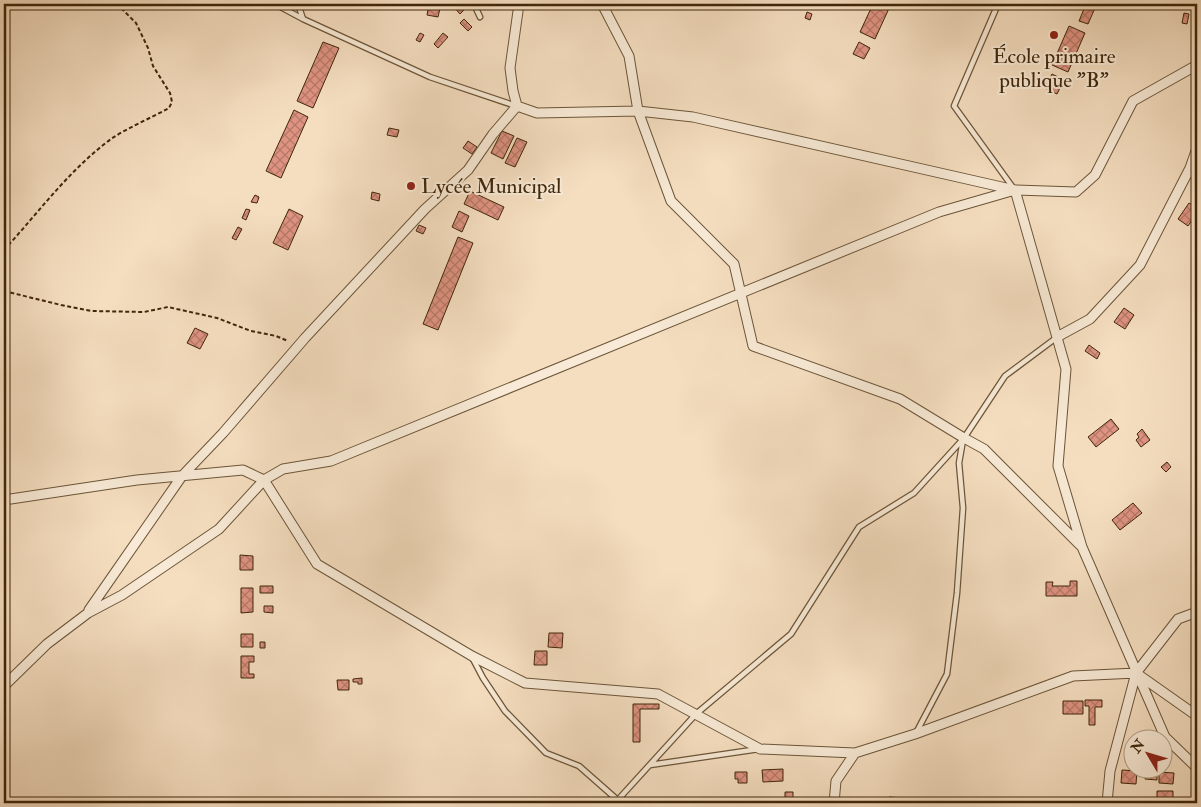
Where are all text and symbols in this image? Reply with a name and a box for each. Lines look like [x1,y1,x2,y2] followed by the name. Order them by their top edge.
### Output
[1048,29,1060,41] marker: École primaire publique "B"
[992,43,1116,94] place label: École primaire publique "B"
[421,173,562,200] place label: Lycée Municipal
[405,180,417,192] marker: Lycée Municipal
[1124,730,1174,780] north arrow
[1127,736,1149,757] text: N

